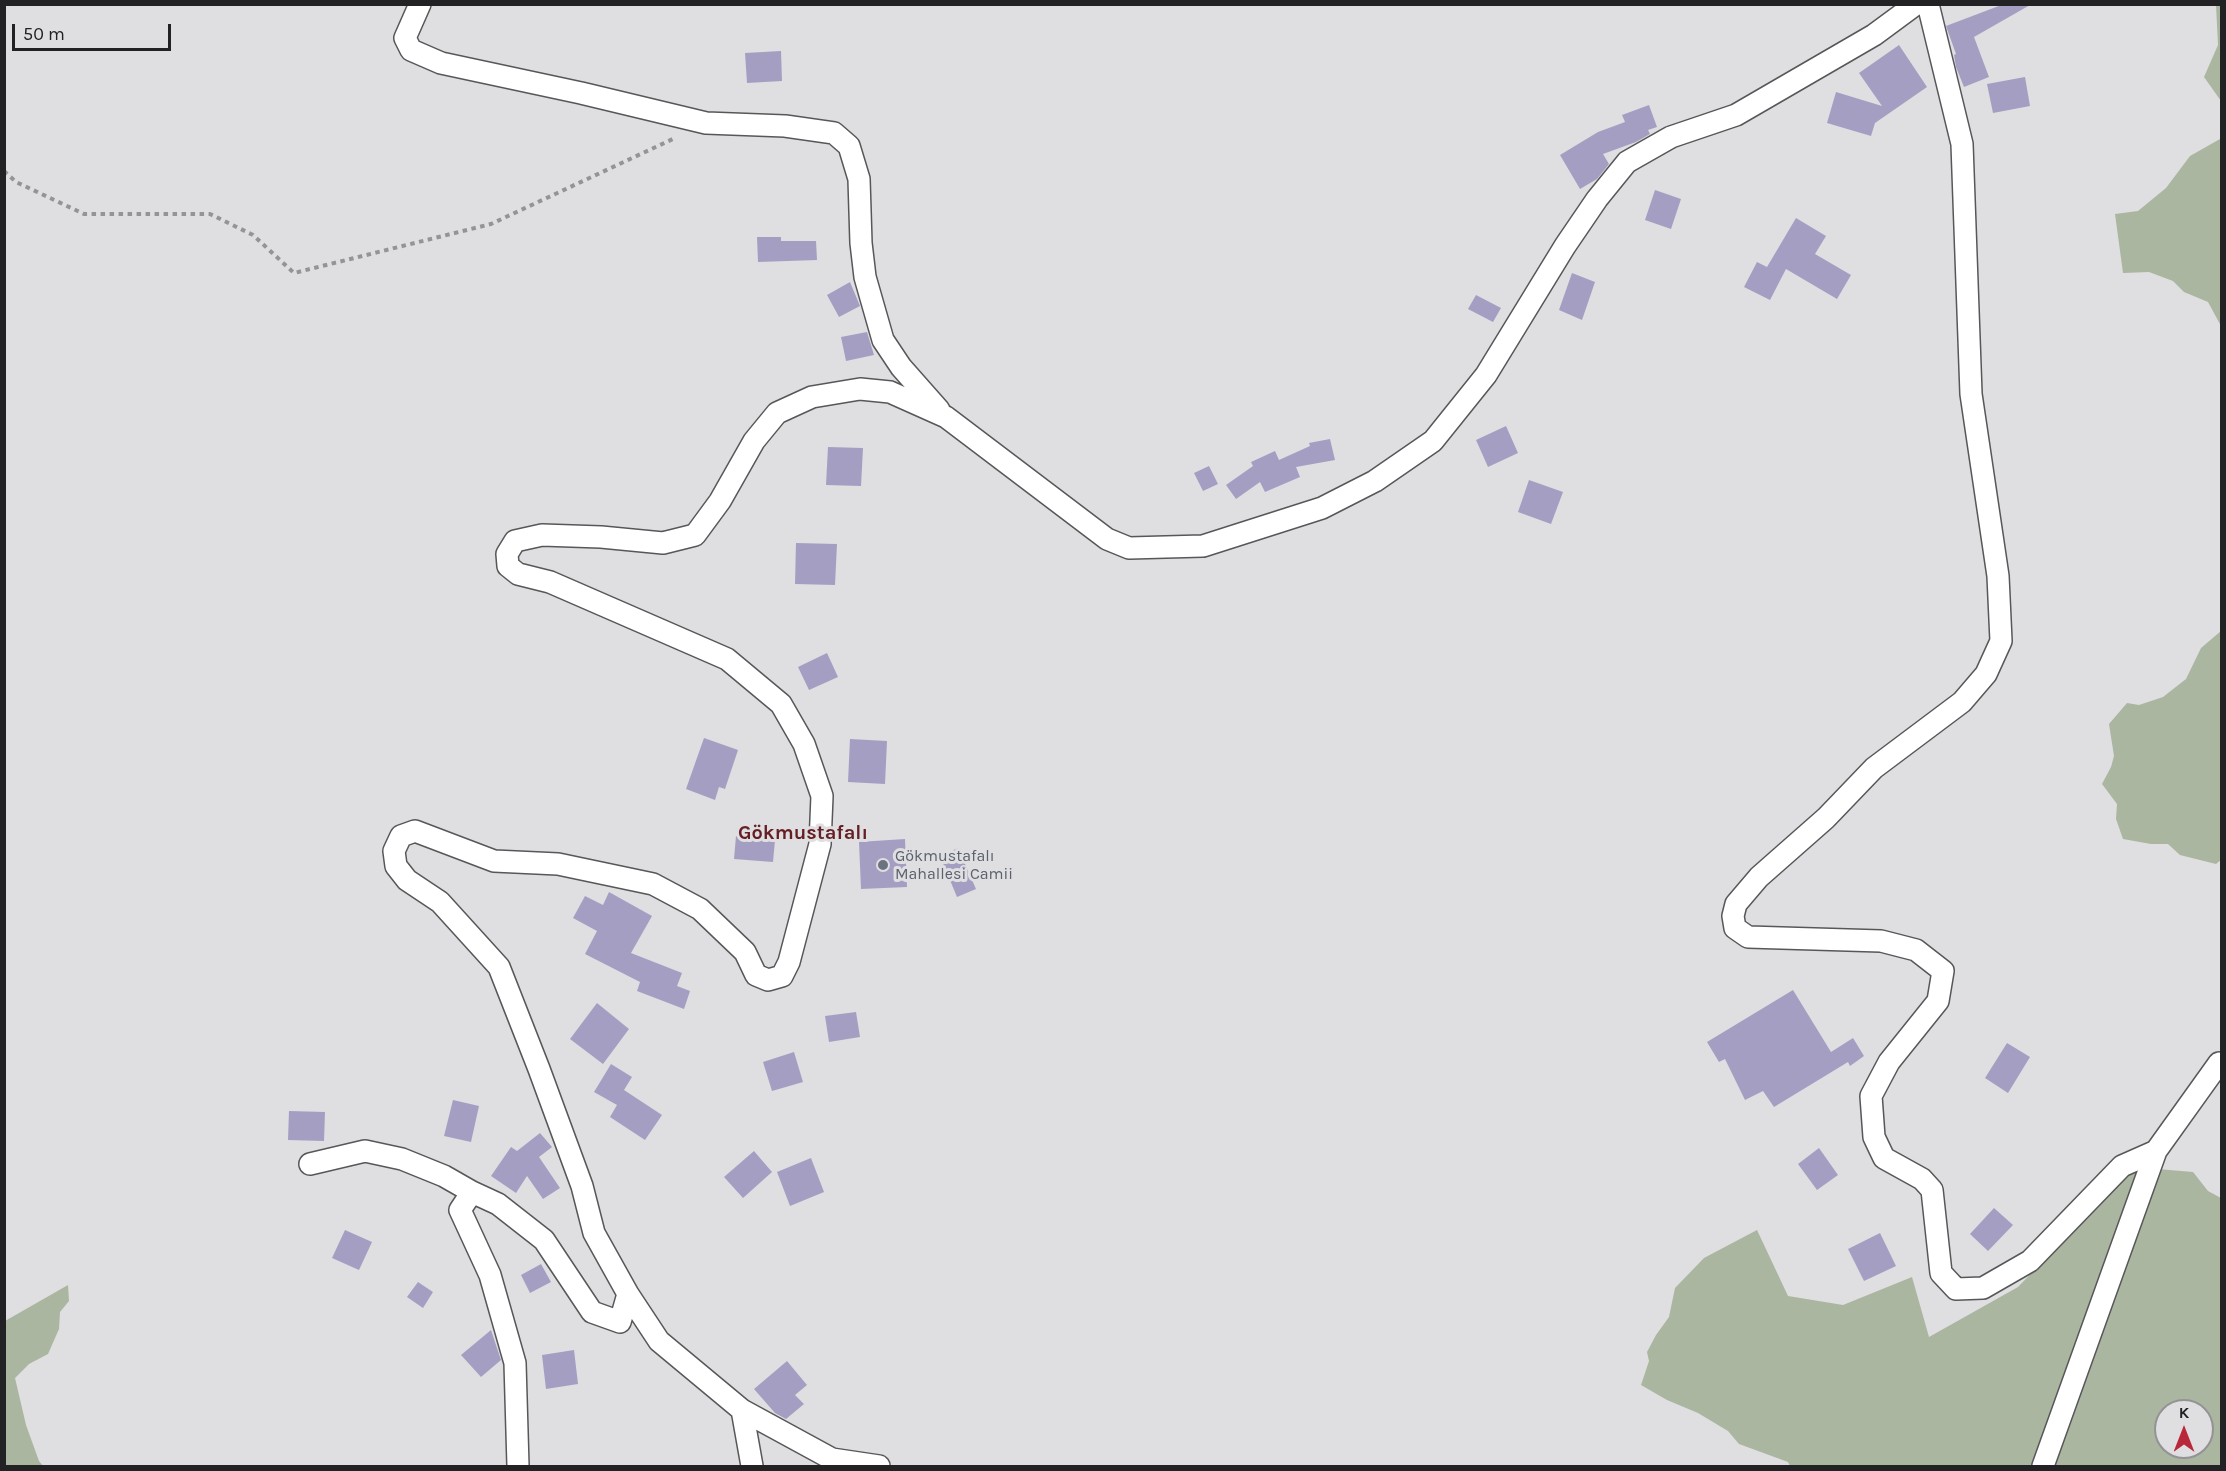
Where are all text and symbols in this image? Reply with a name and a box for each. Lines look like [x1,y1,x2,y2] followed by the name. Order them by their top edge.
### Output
[15,12,174,50] scale bar
[23,23,65,45] text: 50 m
[738,821,868,845] district label: Gökmustafalı
[895,846,1013,884] place label: Gökmustafalı Mahallesi Camii
[876,858,890,872] marker: Gökmustafalı Mahallesi Camii
[2154,1399,2214,1459] north arrow
[2179,1403,2189,1422] text: K

